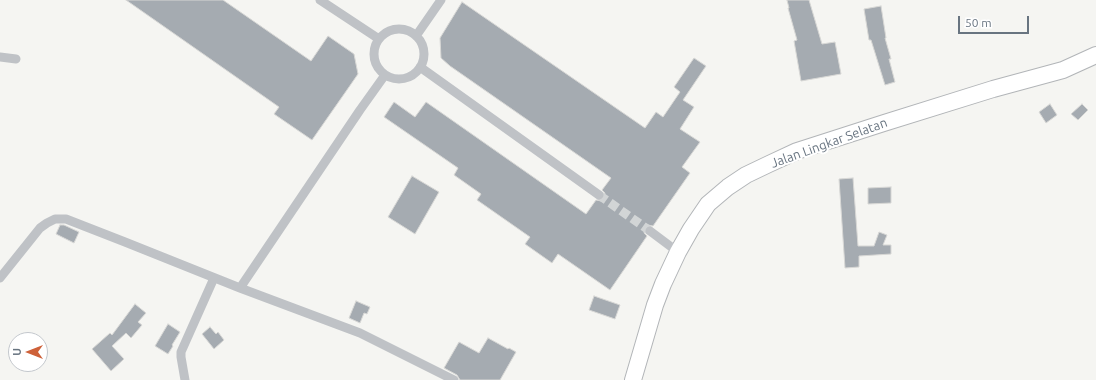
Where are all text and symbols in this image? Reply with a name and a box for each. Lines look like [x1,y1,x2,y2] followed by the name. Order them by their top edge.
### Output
[960,8,1031,34] scale bar
[965,16,992,29] text: 50 m
[769,115,889,171] street label: Jalan Lingkar Selatan
[8,332,48,372] north arrow
[11,348,23,356] text: U

